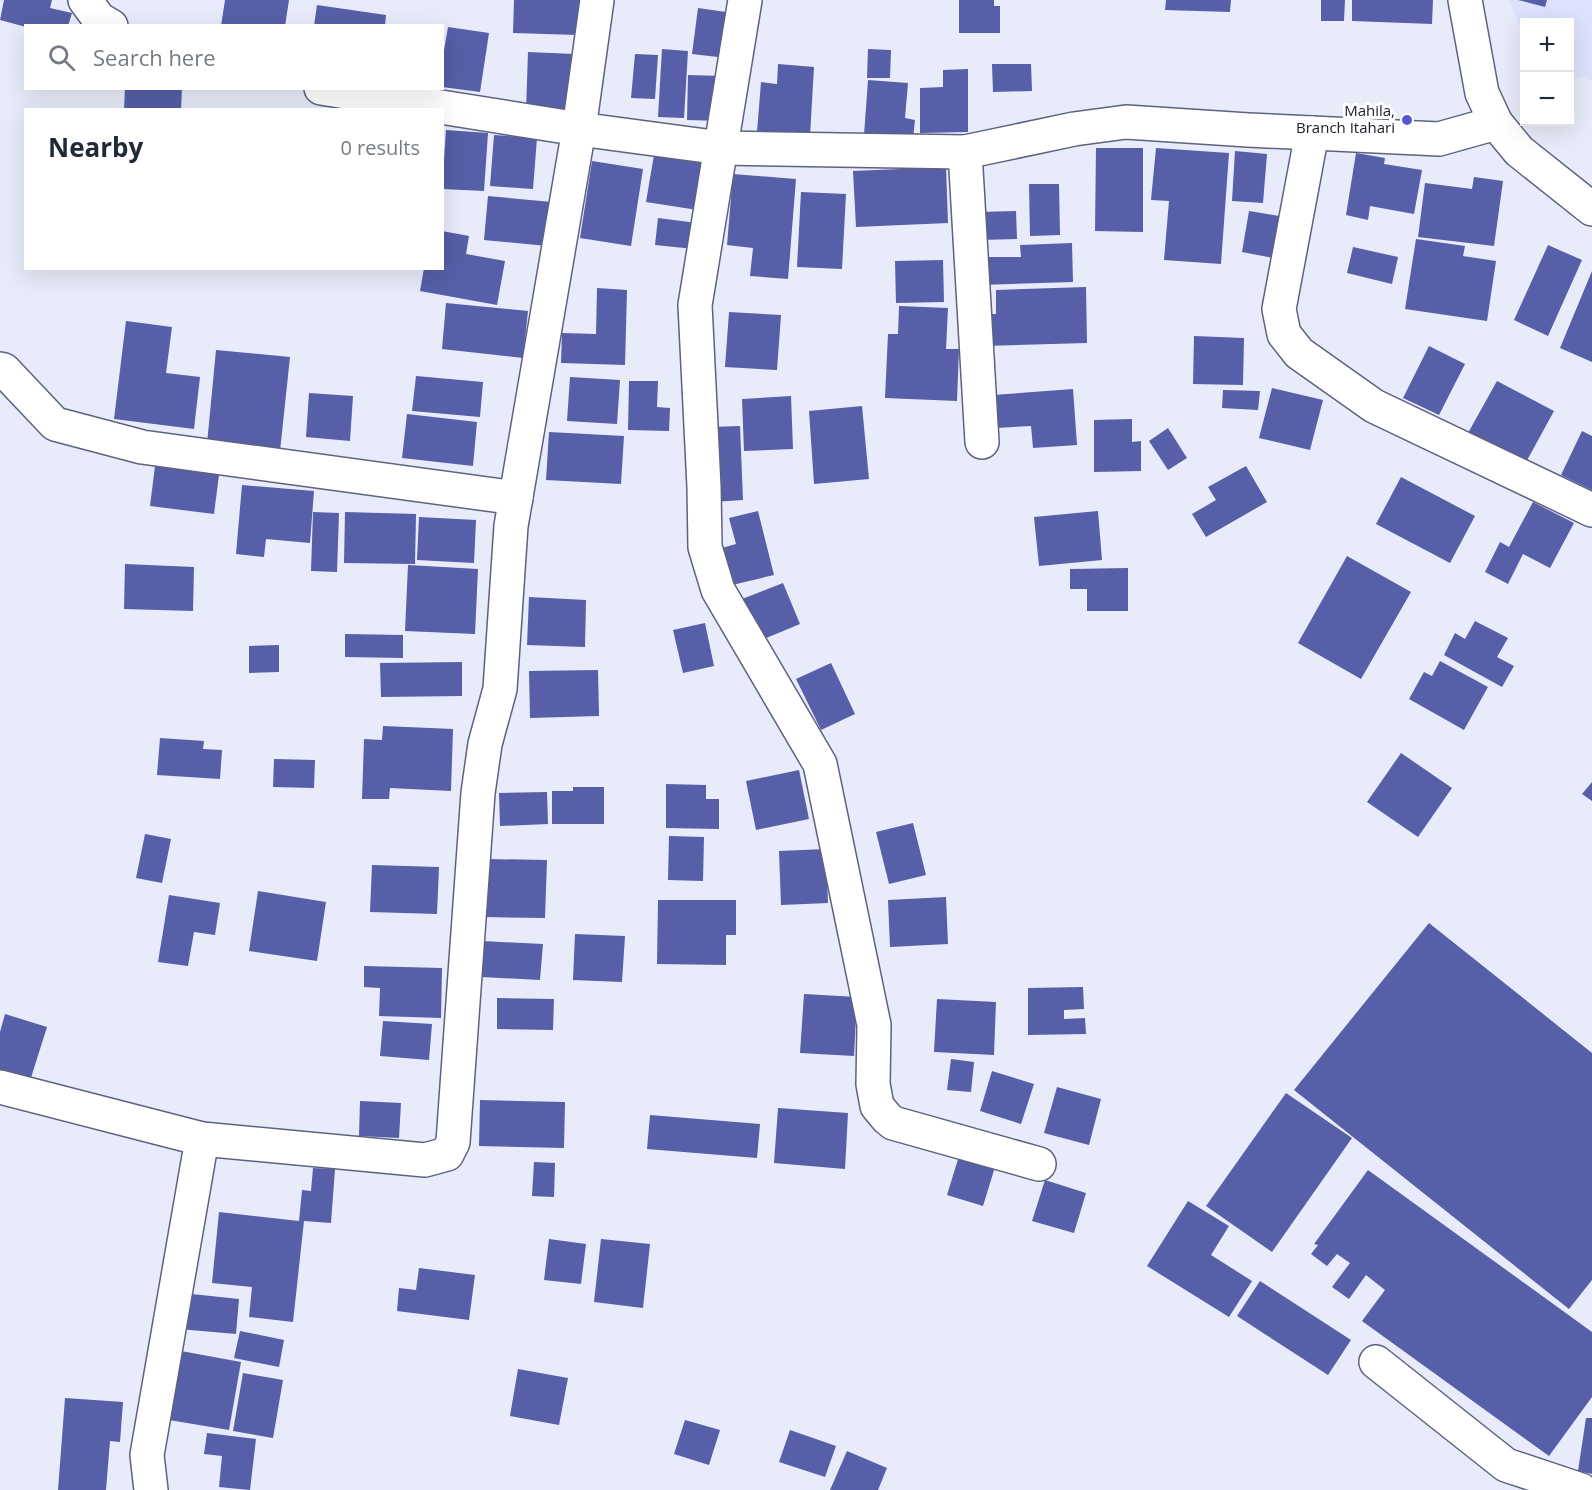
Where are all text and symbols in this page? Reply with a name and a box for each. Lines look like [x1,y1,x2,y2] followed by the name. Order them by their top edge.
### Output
[1520,18,1574,126] map controls
[1520,18,1574,72] button: +
[24,24,444,90] search box
[45,41,78,74] icon: search
[93,42,216,72] text: Search here
[1520,72,1574,126] button: −
[1296,100,1395,137] place label: Mahila, Branch Itahari
[1400,113,1414,127] marker: Mahila, Branch Itahari
[48,129,143,165] text: Nearby
[340,134,420,161] text: 0 results

